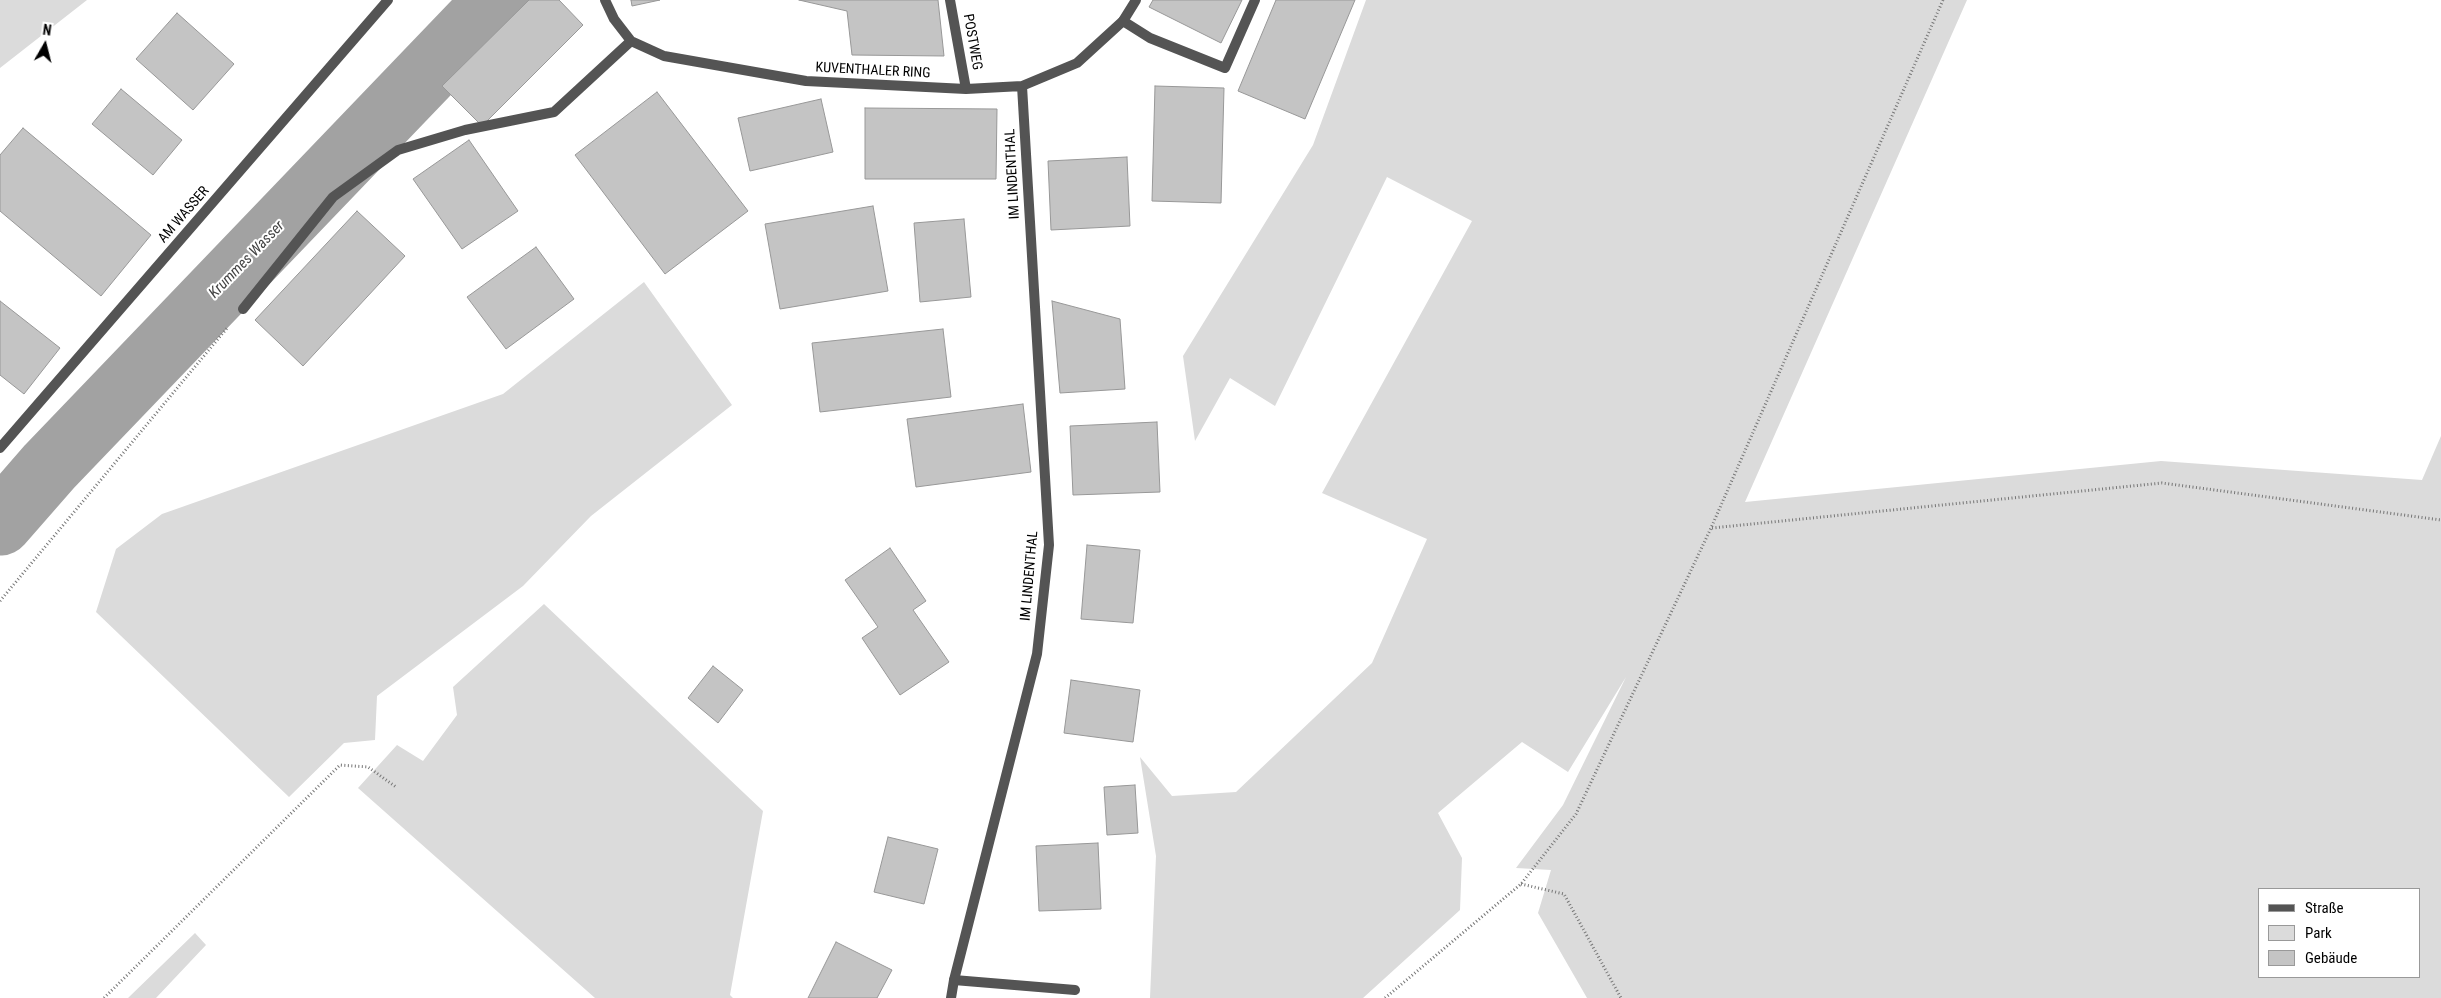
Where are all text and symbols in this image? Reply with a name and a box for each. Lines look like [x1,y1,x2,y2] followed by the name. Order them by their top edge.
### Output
[959,13,985,71] street label: POSTWEG
[20,20,70,70] north arrow
[42,22,52,39] text: N
[815,60,931,82] street label: KUVENTHALER RING
[1002,128,1024,220] street label: IM LINDENTHAL
[155,183,213,247] street label: AM WASSER
[206,218,288,302] water label: Krummes Wasser
[1018,530,1042,622] street label: IM LINDENTHAL
[2258,888,2421,978] legend
[2305,899,2344,917] text: Straße
[2305,924,2332,942] text: Park
[2305,949,2357,967] text: Gebäude

